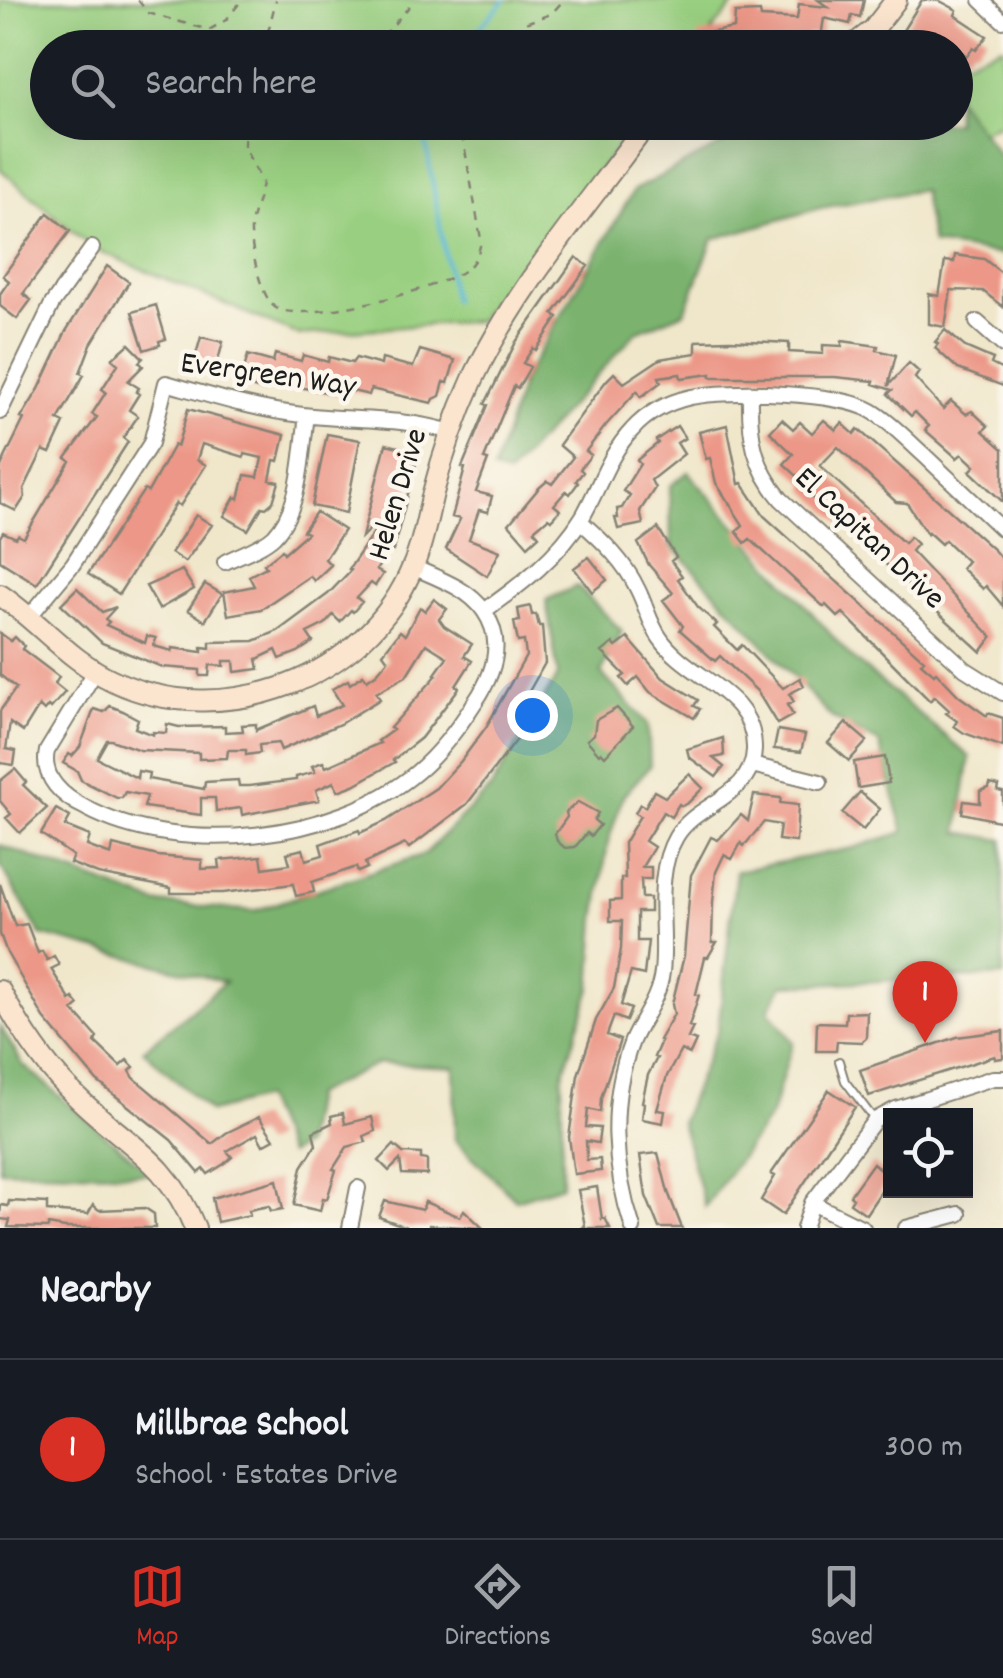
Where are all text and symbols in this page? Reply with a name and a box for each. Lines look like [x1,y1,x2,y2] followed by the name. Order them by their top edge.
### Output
[30,30,973,140] search box
[65,58,120,113] icon: search
[145,58,317,113] text: Search here
[177,342,360,412] street label: Evergreen Way
[358,423,442,567] street label: Helen Drive
[782,458,954,622] street label: El Capitan Drive
[507,690,558,741] your location
[892,960,958,1043] pin: 1
[883,1108,973,1198] map controls
[883,1108,973,1198] button: locate
[40,1263,150,1323] text: Nearby
[135,1399,348,1454] text: Millbrae School
[69,1426,76,1472] text: 1
[885,1426,963,1472] text: 300 m
[135,1454,398,1500] text: School · Estates Drive
[130,1559,185,1659] tab: Map
[445,1559,551,1659] tab: Directions
[811,1559,873,1659] tab: Saved

